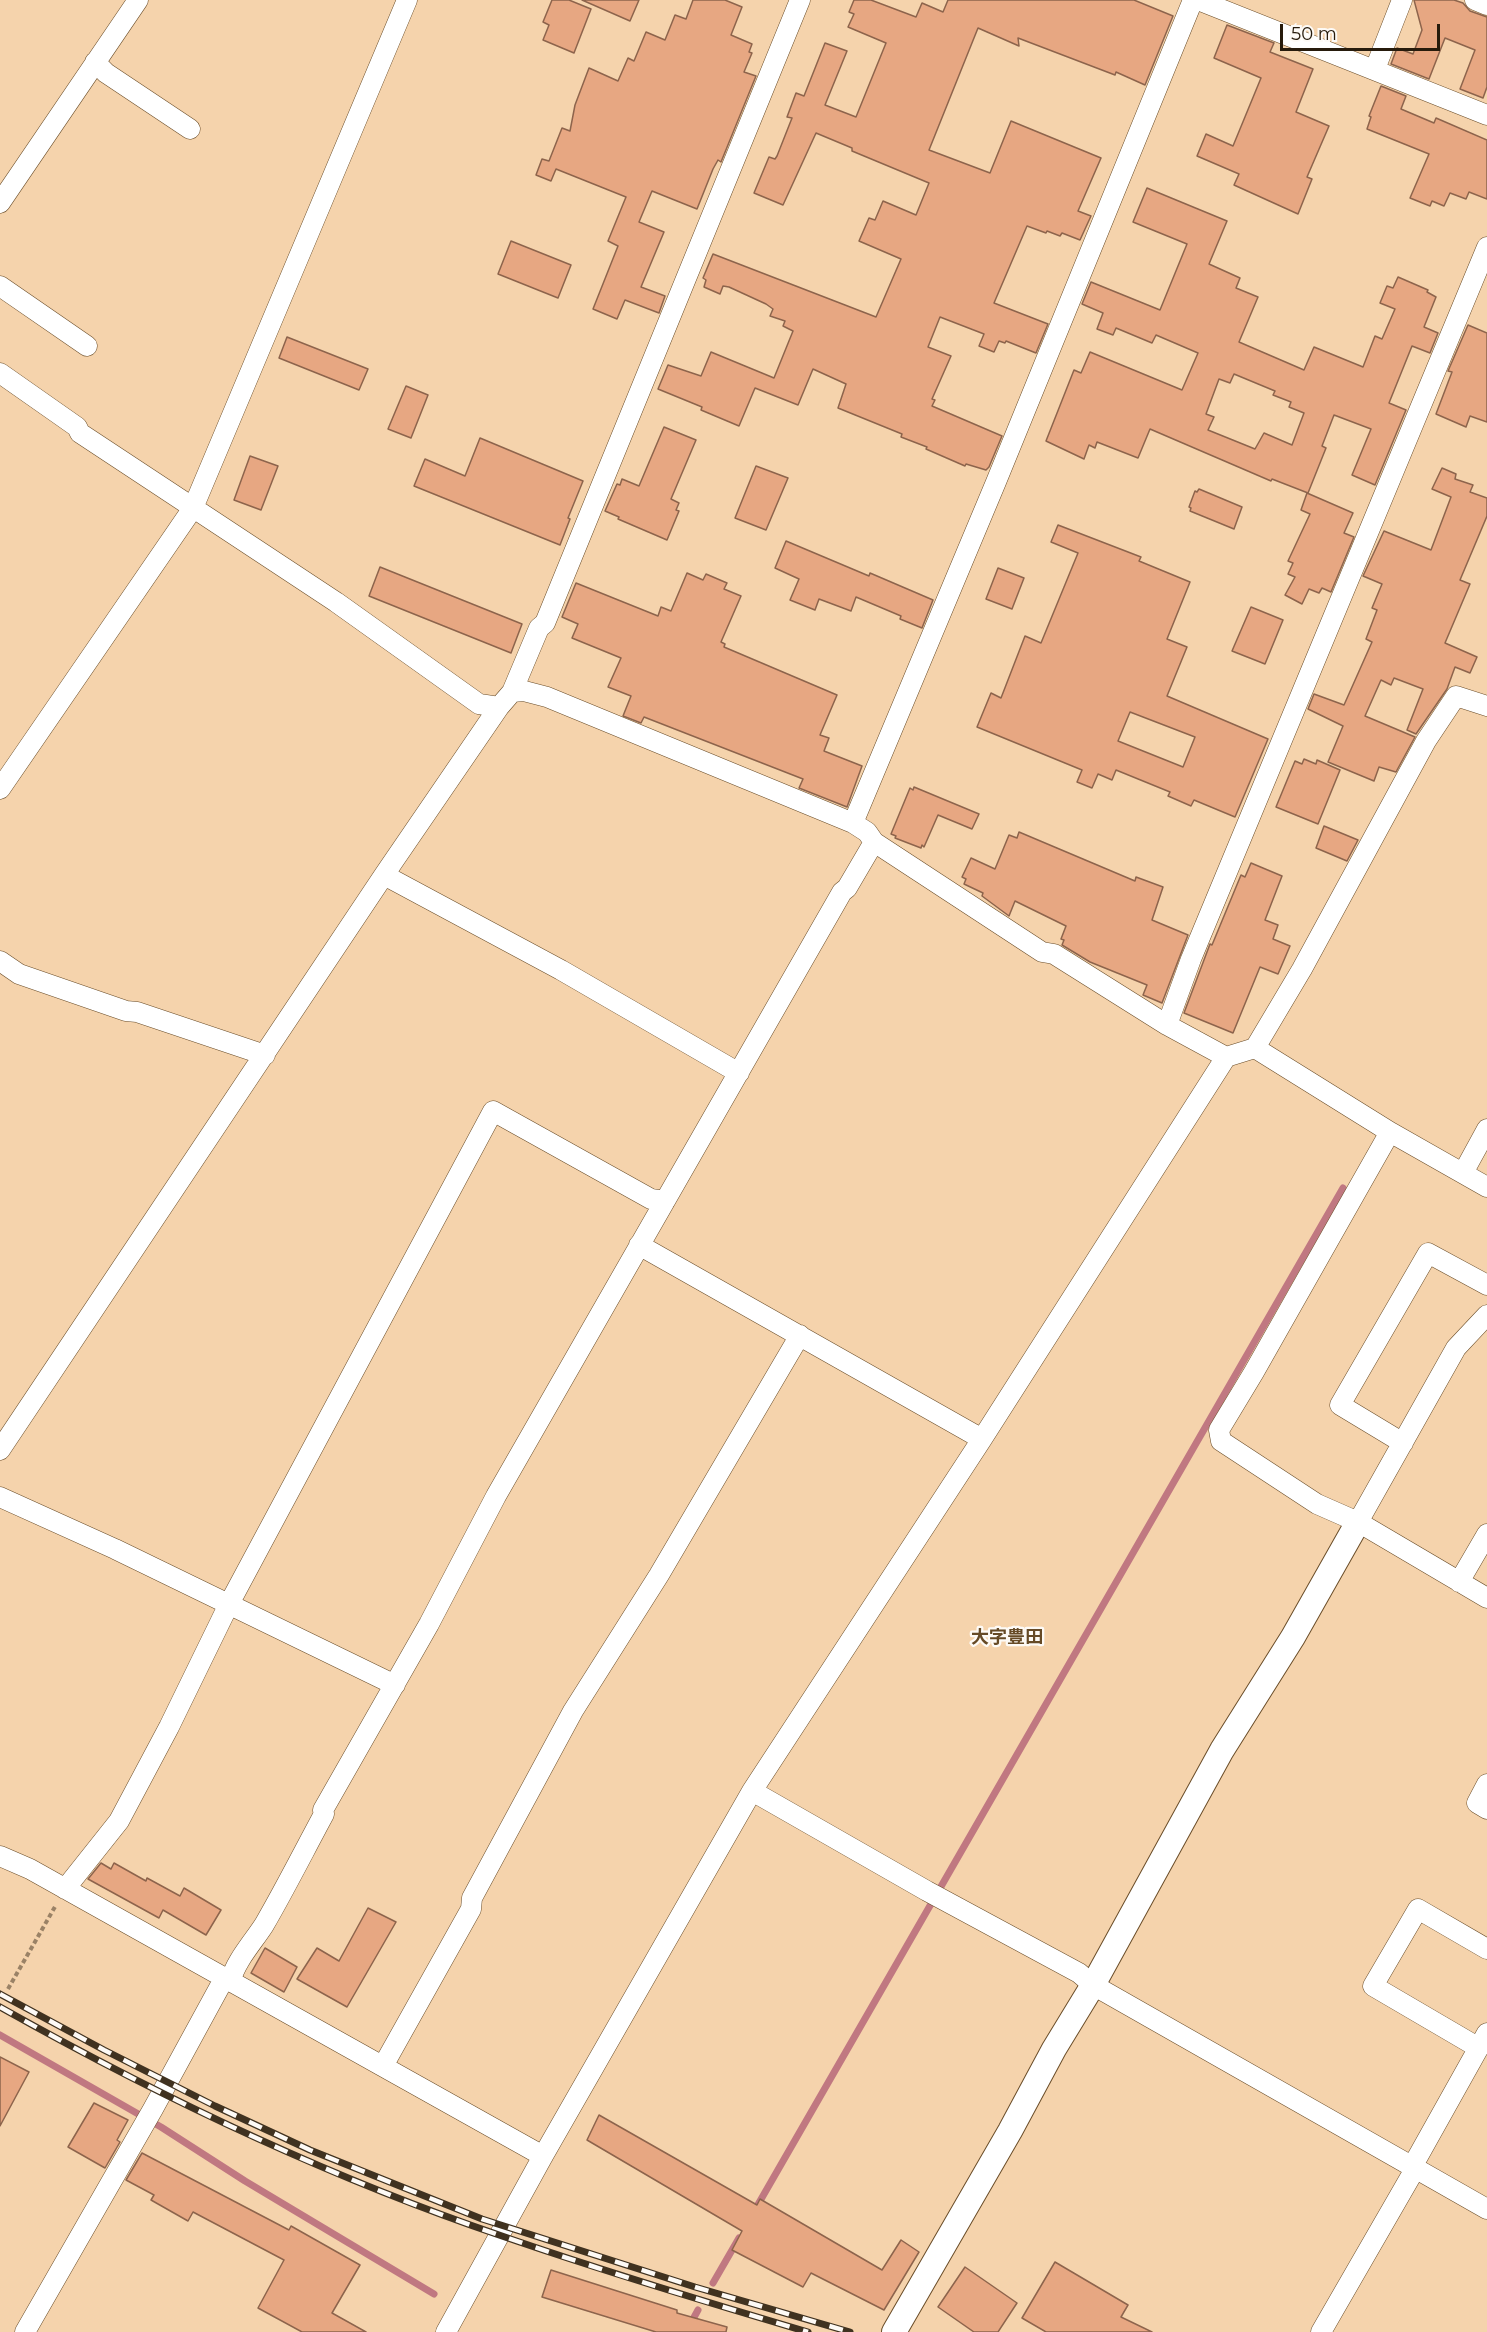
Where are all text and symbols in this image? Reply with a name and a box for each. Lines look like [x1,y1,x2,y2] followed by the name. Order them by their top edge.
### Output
[1283,12,1444,50] scale bar
[1291,23,1337,45] text: 50 m
[971,1627,1043,1649] district label: 大字豊田

